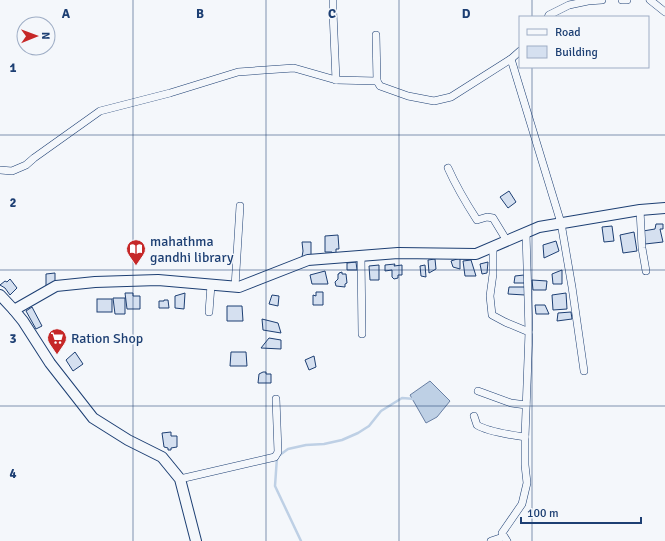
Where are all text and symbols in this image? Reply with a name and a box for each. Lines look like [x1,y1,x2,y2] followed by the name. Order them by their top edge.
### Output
[62,6,71,22] text: A
[196,6,204,22] text: B
[328,6,336,22] text: C
[462,6,471,22] text: D
[16,16,56,56] north arrow
[519,16,649,68] legend
[555,25,581,40] text: Road
[39,32,52,40] text: N
[555,45,598,60] text: Building
[9,60,17,76] text: 1
[9,195,17,211] text: 2
[150,233,234,266] place label: mahathma gandhi library
[125,238,147,266] library icon: mahathma gandhi library
[46,327,68,355] supermarket icon: Ration Shop
[71,330,143,347] place label: Ration Shop
[9,331,17,347] text: 3
[9,466,17,482] text: 4
[521,499,641,525] scale bar
[527,506,559,521] text: 100 m

